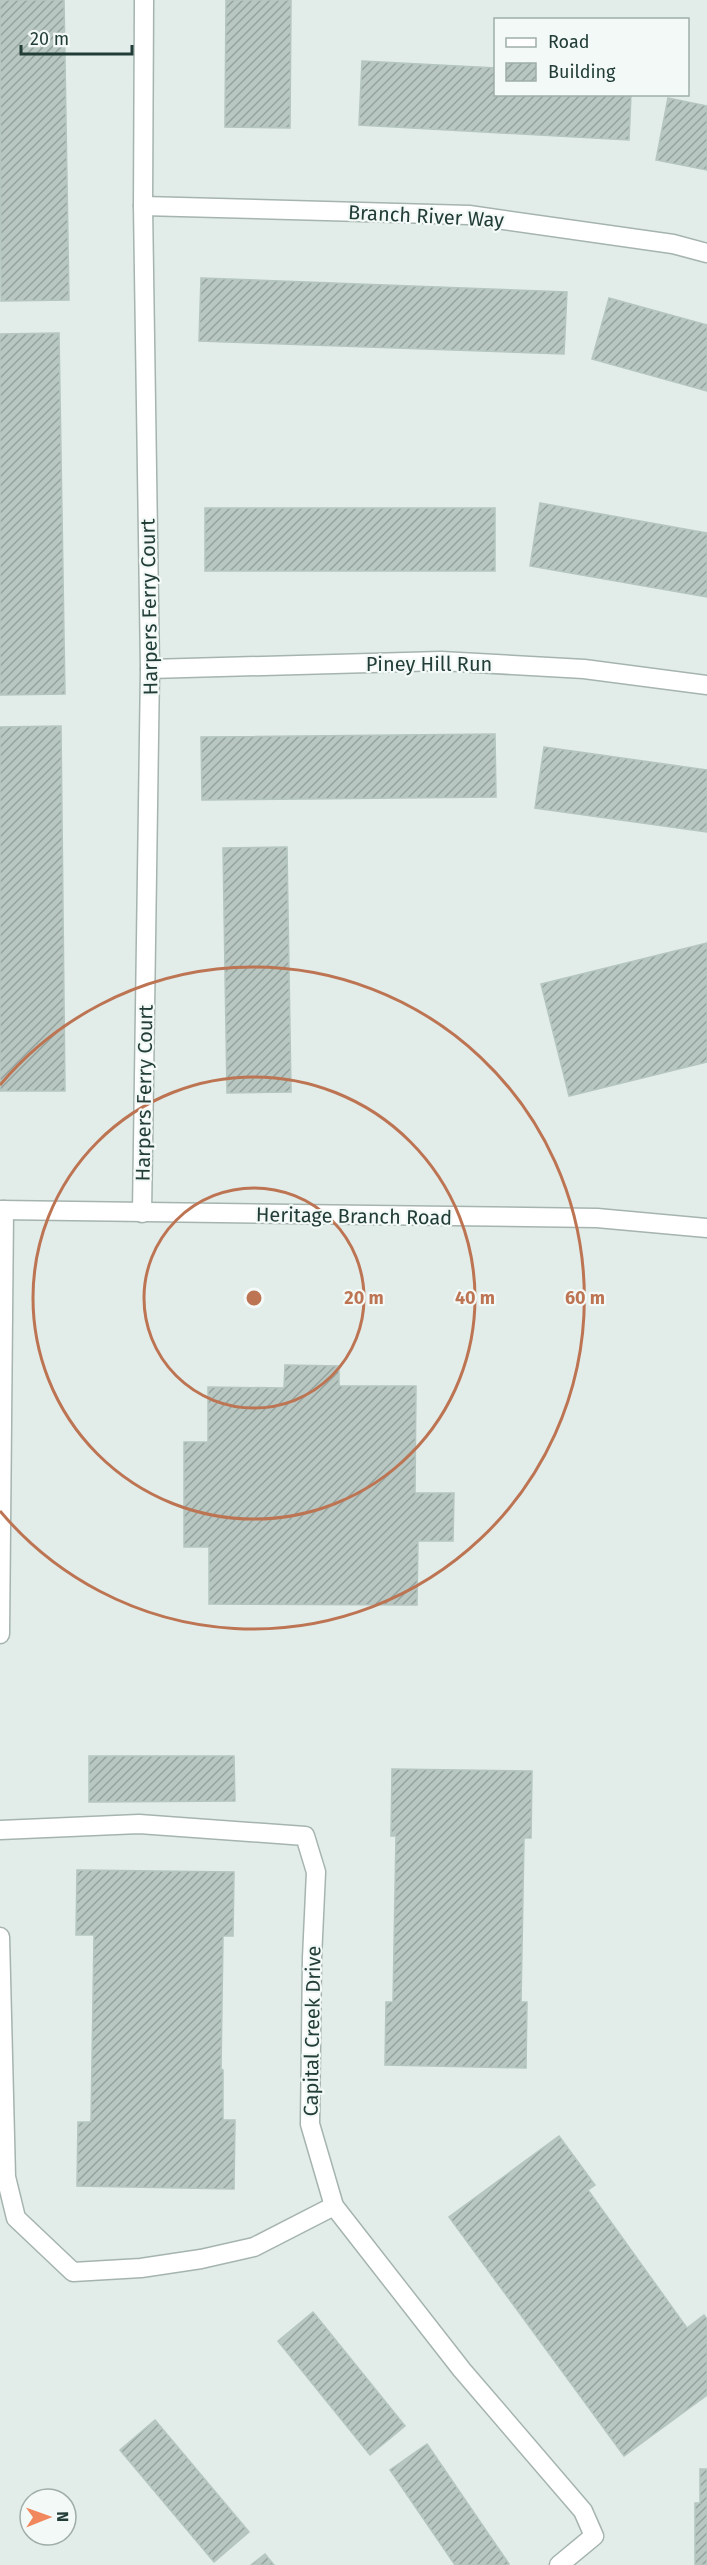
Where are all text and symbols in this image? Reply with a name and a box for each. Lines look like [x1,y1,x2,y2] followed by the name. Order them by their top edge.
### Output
[21,18,132,56] scale bar
[494,18,689,96] legend
[30,28,69,50] text: 20 m
[548,31,590,53] text: Road
[548,61,616,83] text: Building
[347,200,505,232] street label: Branch River Way
[135,518,163,696] street label: Harpers Ferry Court
[366,652,492,676] street label: Piney Hill Run
[130,1004,158,1182] street label: Harpers Ferry Court
[256,1202,452,1230] street label: Heritage Branch Road
[344,1287,384,1309] text: 20 m
[455,1287,495,1309] text: 40 m
[565,1287,605,1309] text: 60 m
[244,1288,264,1308] centre of rings
[299,1946,325,2116] street label: Capital Creek Drive
[18,2487,78,2547] north arrow
[53,2511,72,2522] text: N

